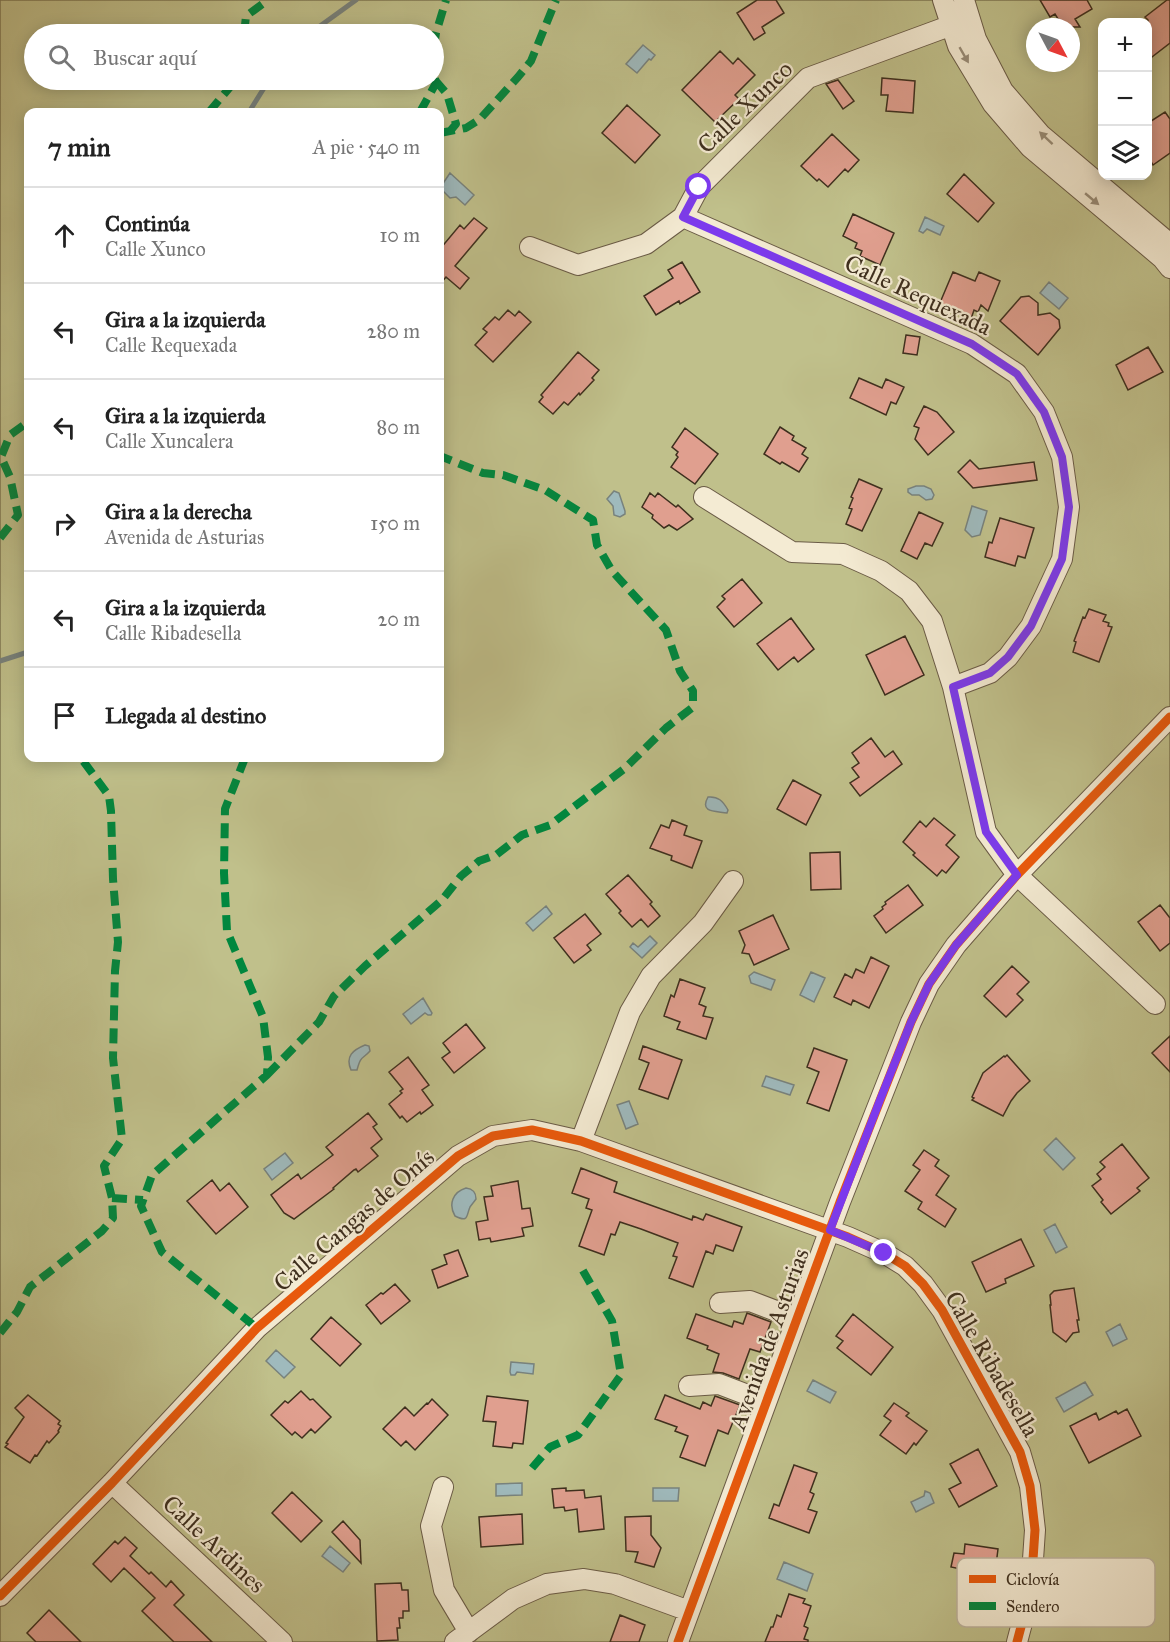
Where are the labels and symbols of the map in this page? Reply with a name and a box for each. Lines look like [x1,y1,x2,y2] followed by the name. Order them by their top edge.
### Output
[1026,18,1080,72] north arrow
[958,47,969,63] one-way arrow
[691,54,799,160] street label: Calle Xunco
[1038,131,1053,145] one-way arrow
[685,173,711,199] route start
[1084,192,1099,205] one-way arrow
[840,248,997,342] street label: Calle Requexada
[268,1142,440,1298] street label: Calle Cangas de Onís
[870,1239,896,1265] route end
[722,1244,816,1435] street label: Avenida de Asturias
[938,1286,1046,1443] street label: Calle Ribadesella
[156,1489,272,1599] street label: Calle Ardines
[957,1558,1155,1627] legend
[1006,1570,1059,1589] text: Ciclovía
[1006,1597,1059,1616] text: Sendero

